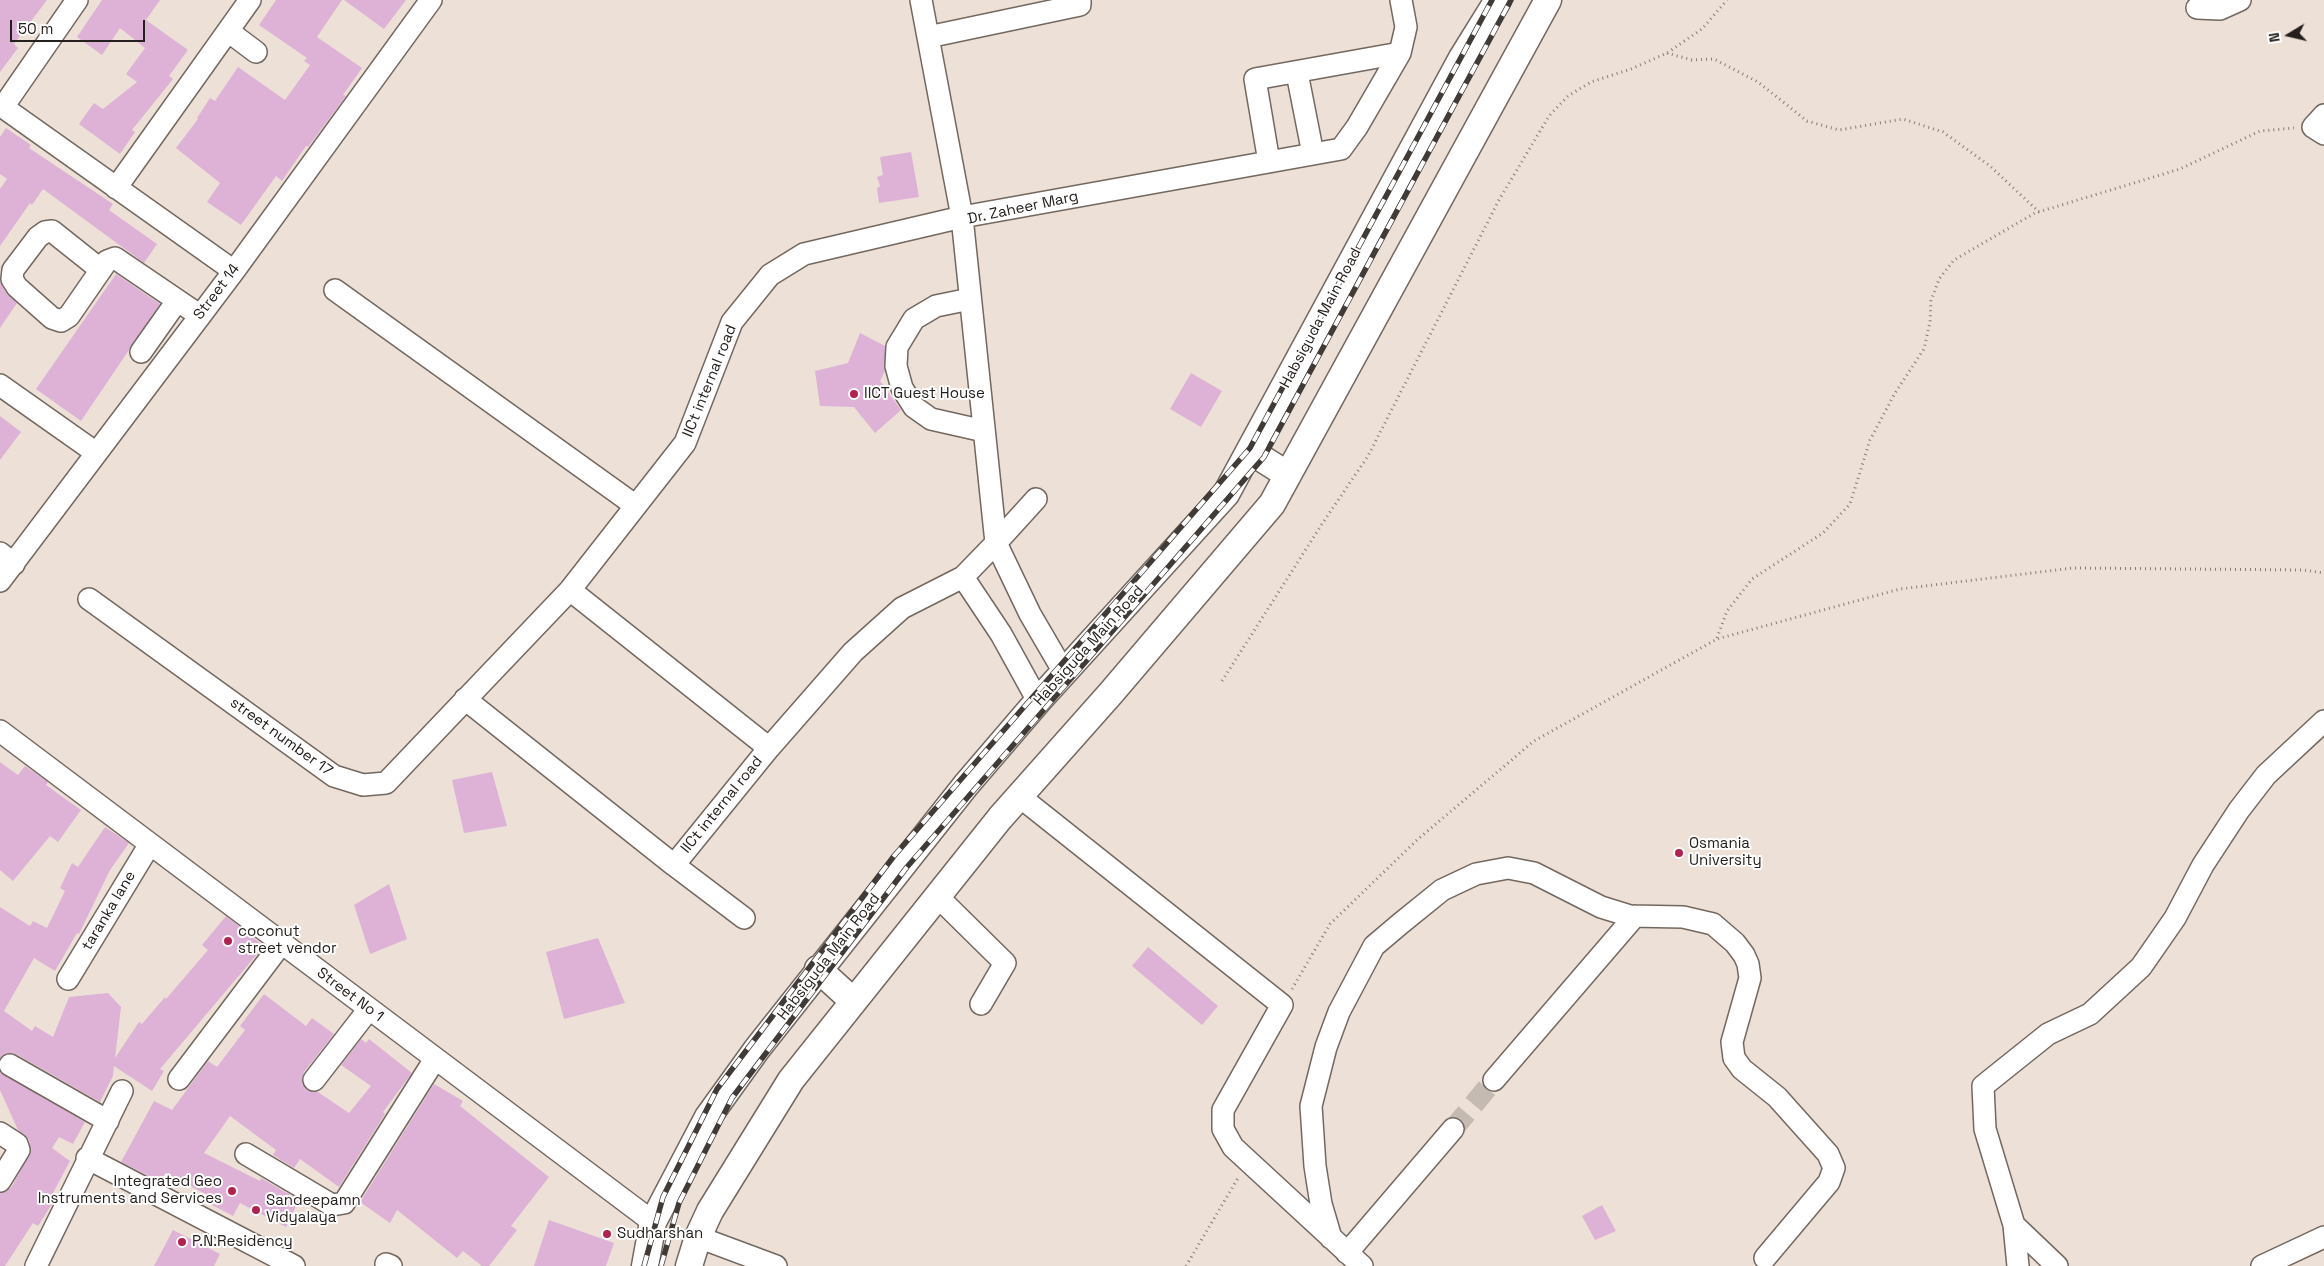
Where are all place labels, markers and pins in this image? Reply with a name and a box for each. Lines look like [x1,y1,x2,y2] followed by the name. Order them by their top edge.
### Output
[864,385,985,403] place label: IICT Guest House
[848,388,860,400] marker: IICT Guest House
[1689,835,1762,870] place label: Osmania University
[1673,847,1685,859] marker: Osmania University
[238,923,337,958] place label: coconut street vendor
[222,935,234,947] marker: coconut street vendor
[38,1173,222,1208] place label: Integrated Geo Instruments and Services
[226,1185,238,1197] marker: Integrated Geo Instruments and Services
[266,1192,361,1227] place label: Sandeepamn Vidyalaya
[250,1204,262,1216] marker: Sandeepamn Vidyalaya
[617,1225,703,1243] place label: Sudharshan
[601,1228,613,1240] marker: Sudharshan
[192,1233,293,1251] place label: P.N.Residency
[176,1236,188,1248] marker: P.N.Residency

